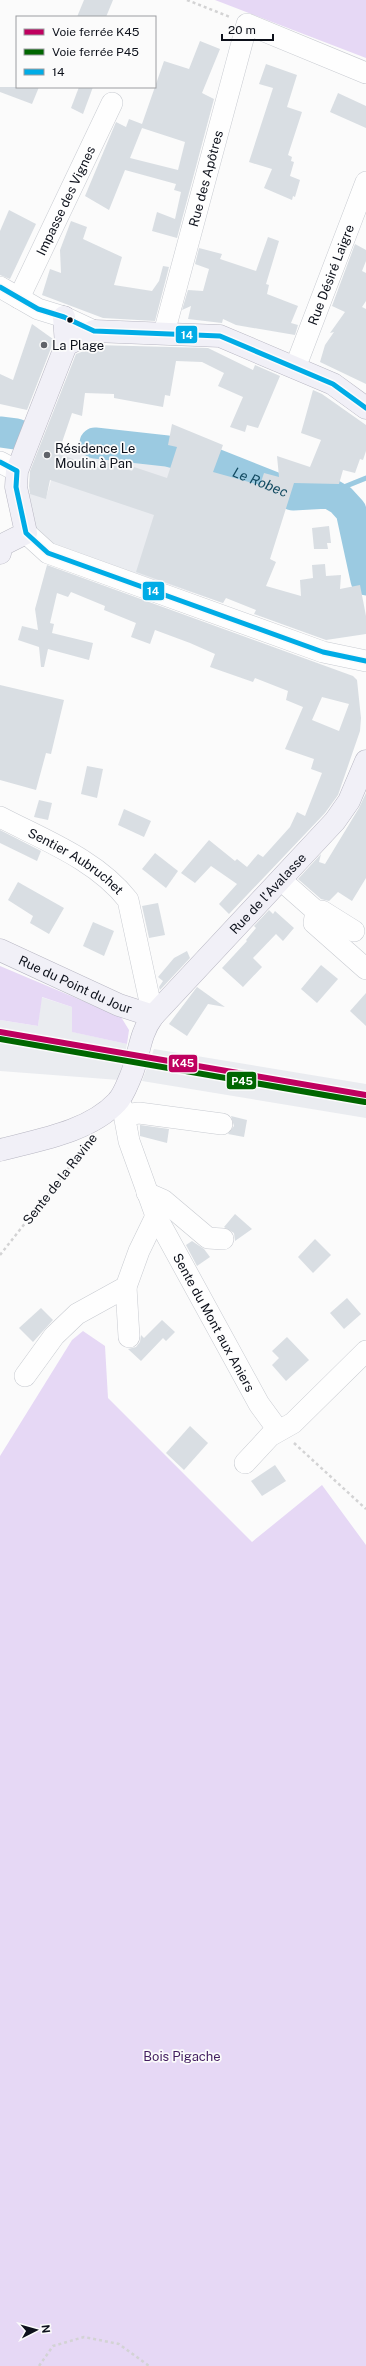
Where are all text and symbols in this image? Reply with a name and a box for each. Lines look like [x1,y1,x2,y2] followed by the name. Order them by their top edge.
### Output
[16,16,156,88] legend
[222,16,273,42] scale bar
[228,23,256,37] text: 20 m
[52,25,140,39] text: Voie ferrée K45
[52,45,139,59] text: Voie ferrée P45
[52,65,65,79] text: 14
[185,129,226,228] street label: Rue des Apôtres
[33,144,98,258] street label: Impasse des Vignes
[305,222,357,327] street label: Rue Désiré Laigre
[65,315,75,325] unlabelled marker
[175,325,198,344] line badge: 14
[181,329,193,341] text: 14
[52,338,104,353] place label: La Plage
[39,340,49,350] marker: La Plage
[55,441,135,471] place label: Résidence Le Moulin à Pan
[42,450,52,460] marker: Résidence Le Moulin à Pan
[230,464,290,500] water label: Le Robec
[142,581,165,601] line badge: 14
[147,585,159,597] text: 14
[26,825,127,897] street label: Sentier Aubruchet
[226,850,309,937] street label: Rue de l'Avalasse
[16,952,134,1016] street label: Rue du Point du Jour
[168,1054,198,1073] line badge: K45
[172,1057,194,1069] text: K45
[226,1071,257,1090] line badge: P45
[231,1075,253,1087] text: P45
[20,1131,100,1227] street label: Sente de la Ravine
[170,1251,258,1394] street label: Sente du Mont aux Aniers
[143,2049,221,2064] park label: Bois Pigache
[16,2310,56,2350] north arrow
[40,2324,52,2334] text: N

